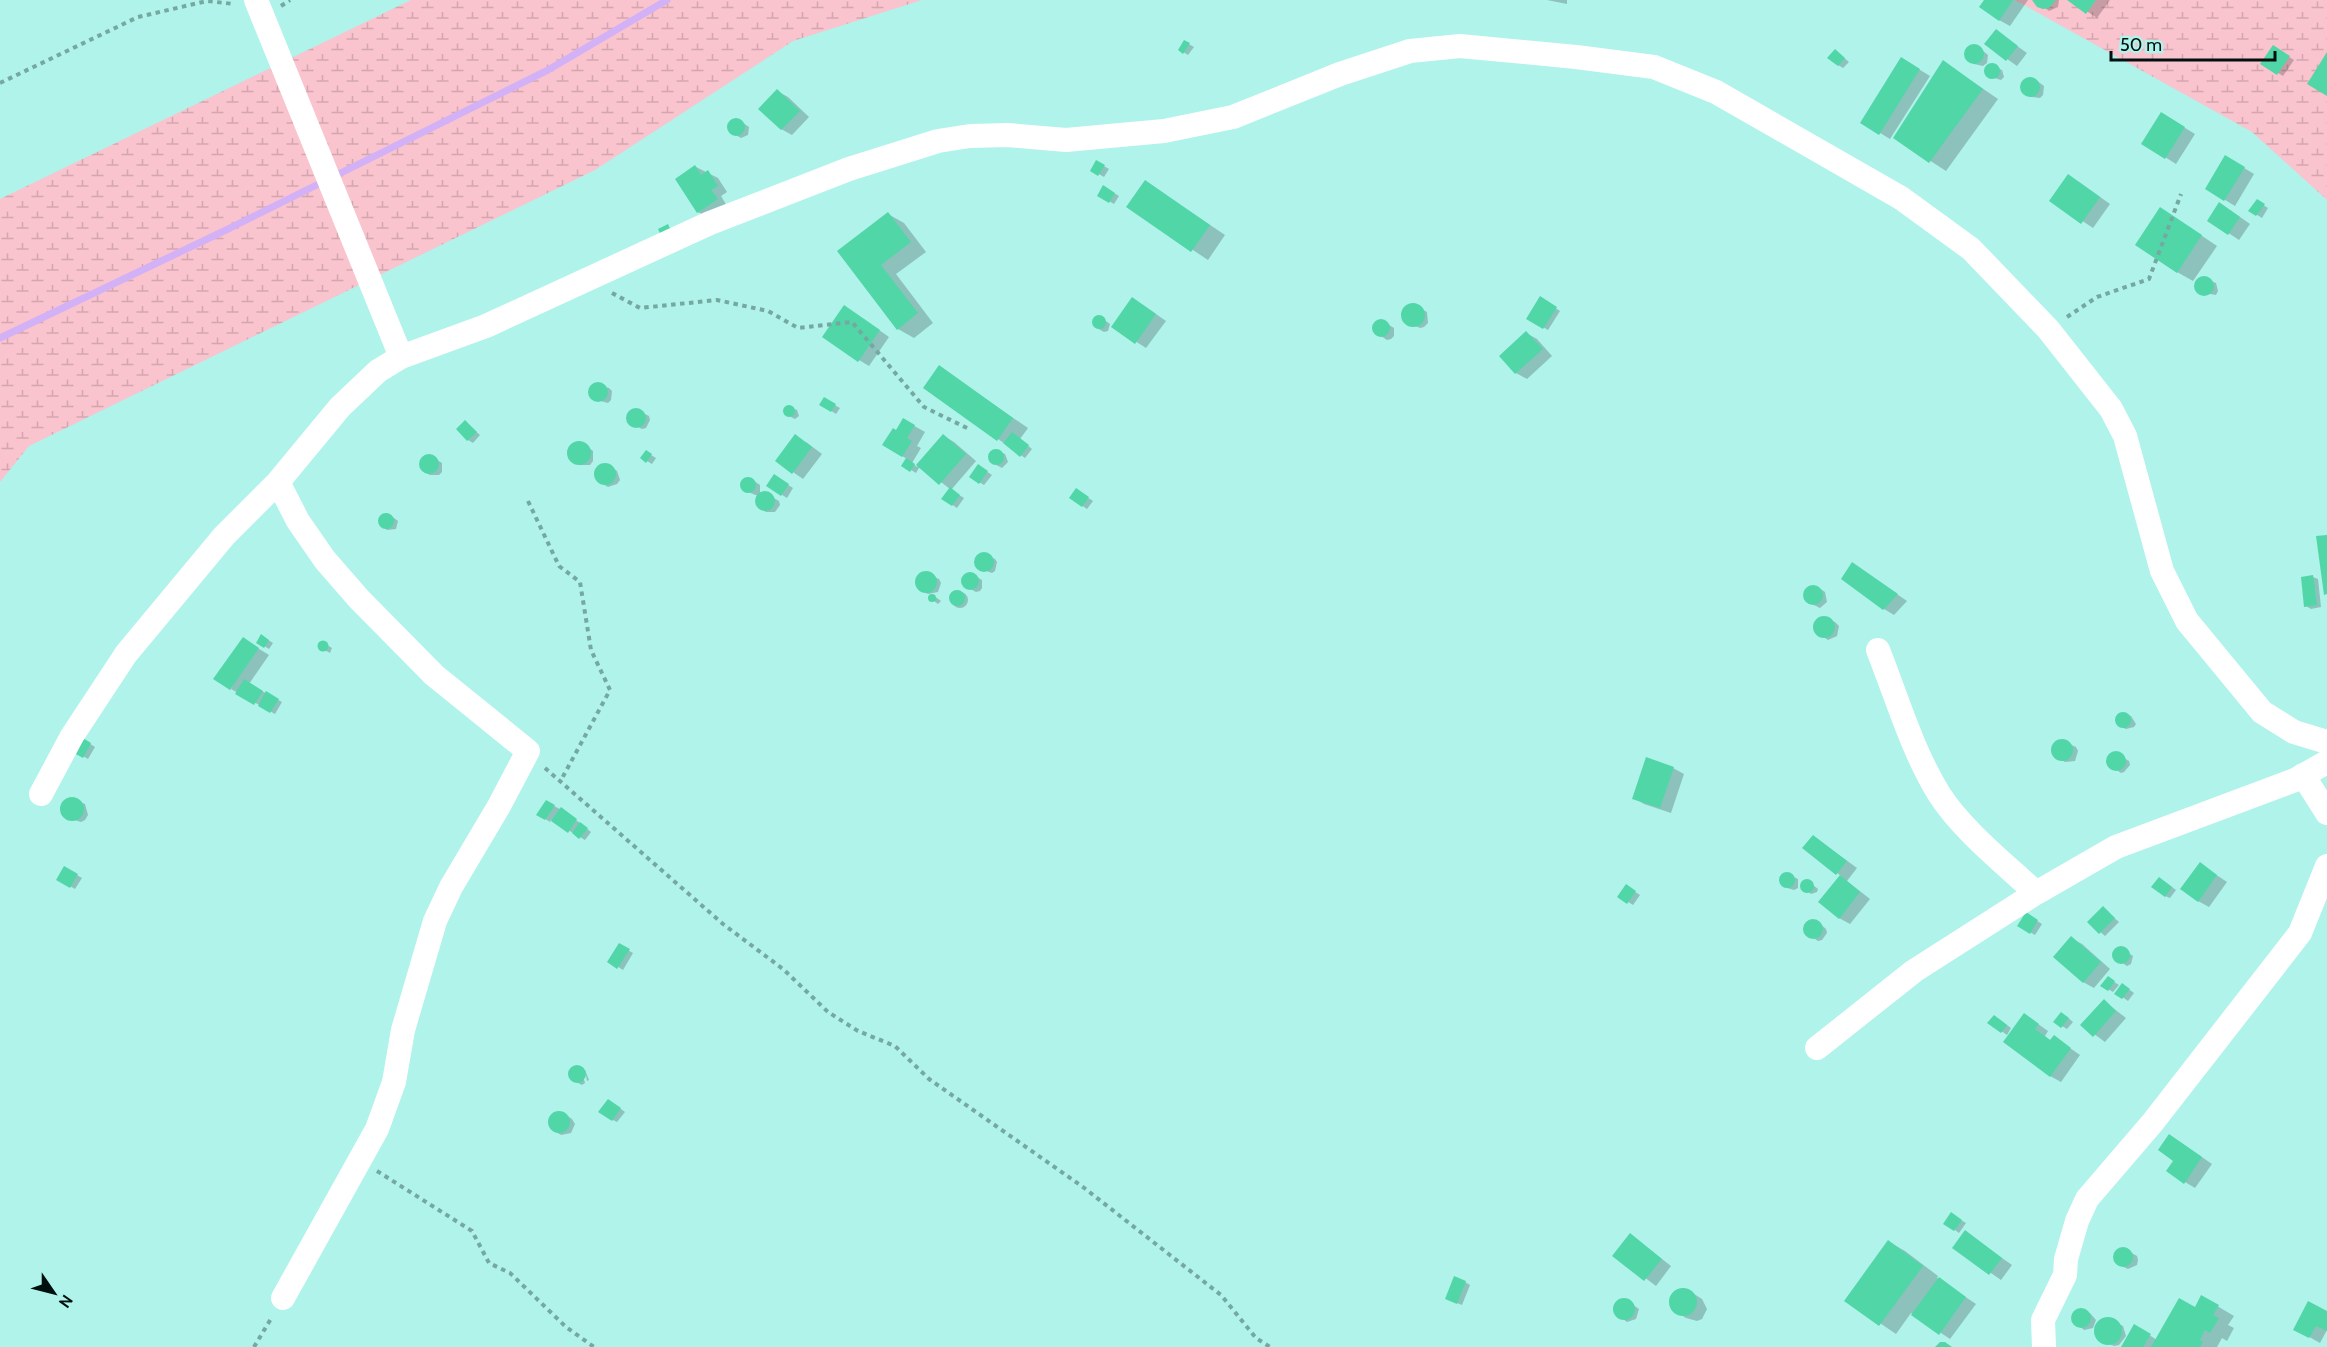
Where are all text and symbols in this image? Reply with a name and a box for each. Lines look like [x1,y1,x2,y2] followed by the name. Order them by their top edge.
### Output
[2111,24,2274,62] scale bar
[2120,34,2162,56] text: 50 m
[24,1263,84,1323] north arrow
[55,1291,77,1311] text: N

